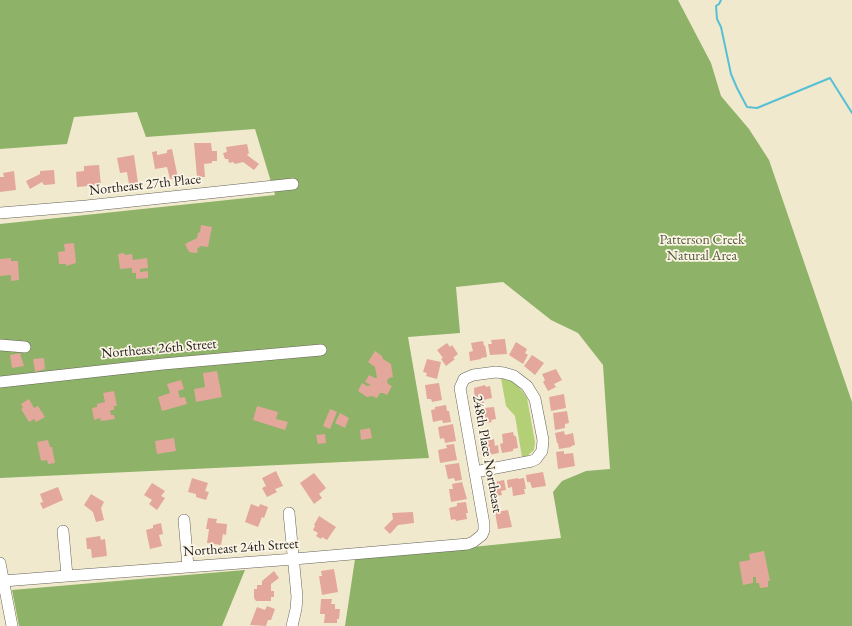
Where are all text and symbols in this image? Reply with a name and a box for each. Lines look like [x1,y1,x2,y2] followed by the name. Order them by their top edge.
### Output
[88,171,202,199] street label: Northeast 27th Place
[659,232,745,264] park label: Patterson Creek Natural Area
[101,336,217,362] street label: Northeast 26th Street
[468,394,506,514] street label: 248th Place Northeast
[183,536,299,560] street label: Northeast 24th Street

